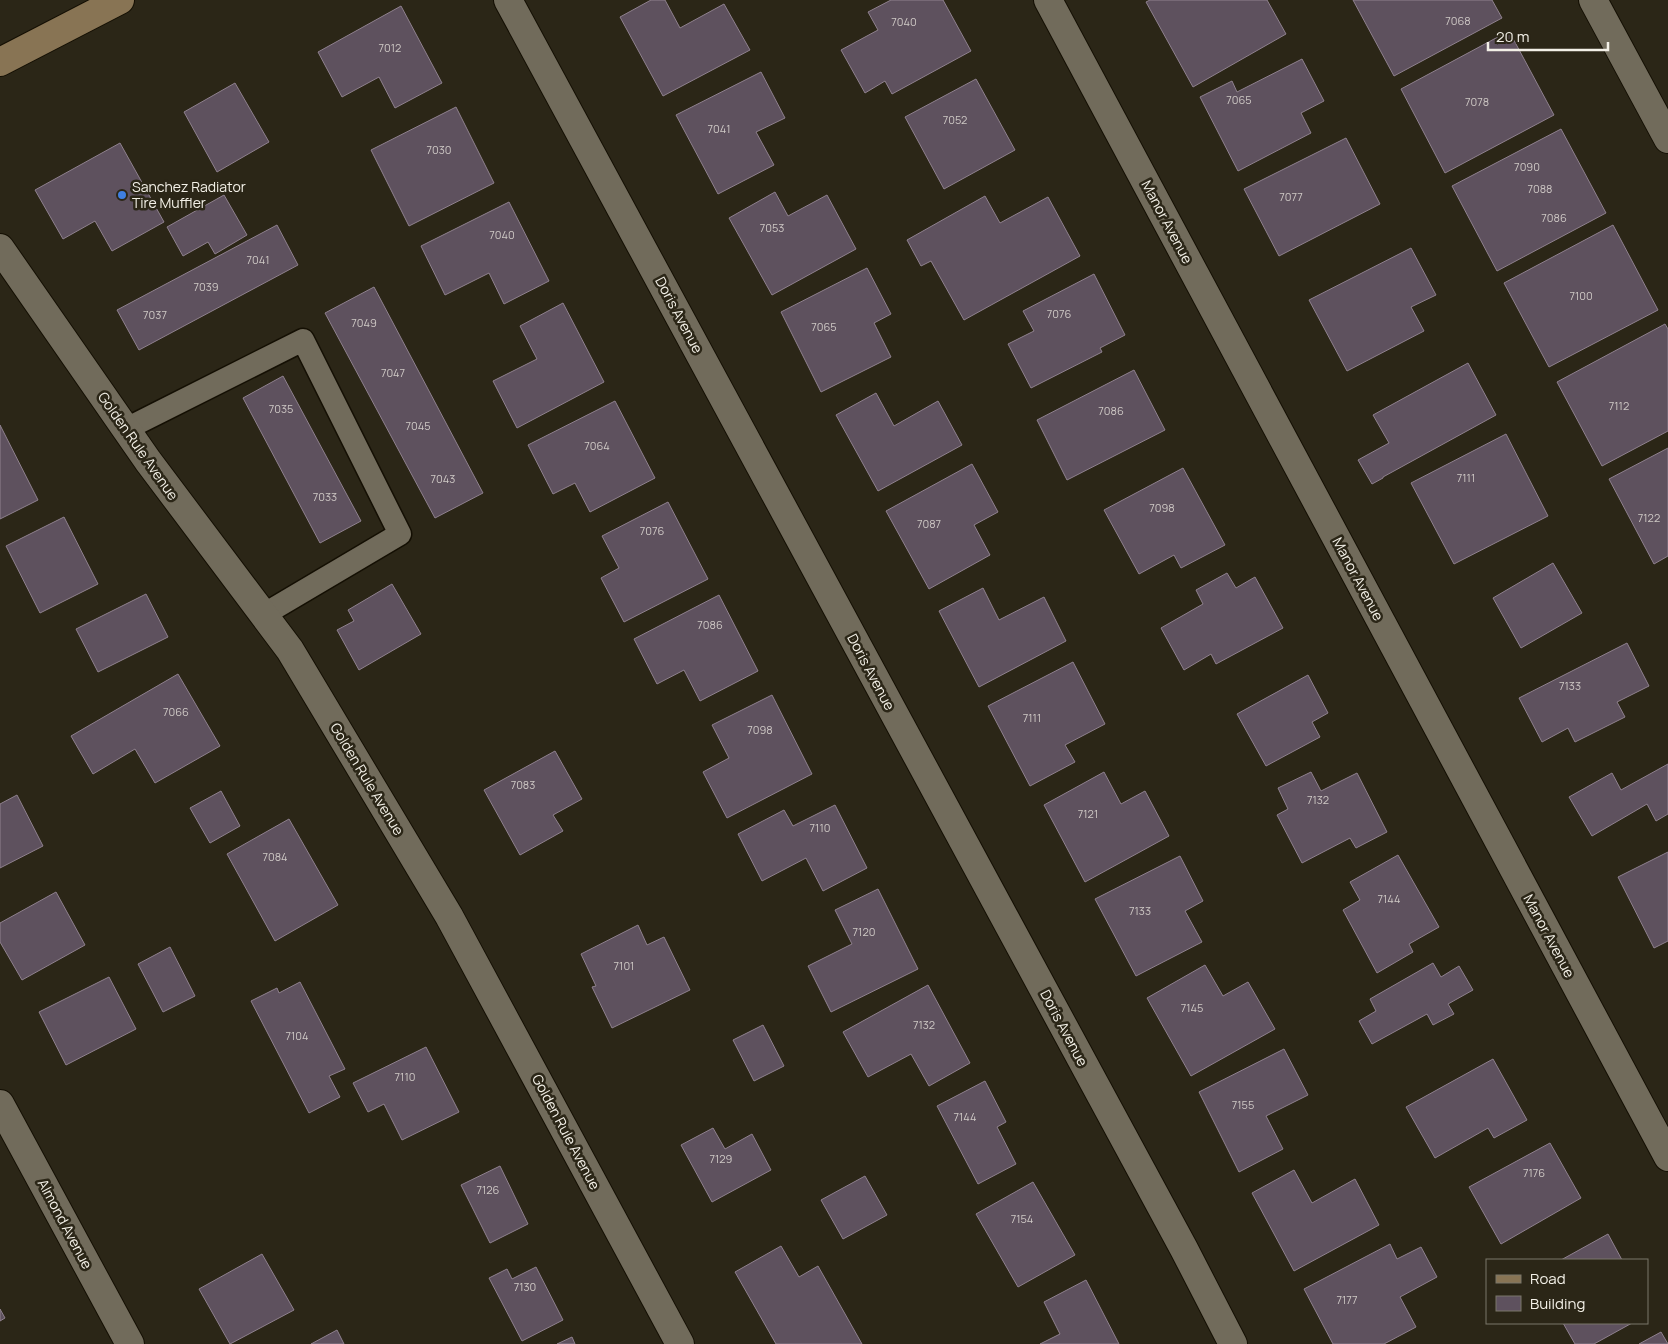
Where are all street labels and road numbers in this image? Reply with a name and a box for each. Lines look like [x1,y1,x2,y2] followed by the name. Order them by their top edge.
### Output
[1137,177,1197,267] street label: Manor Avenue
[651,273,708,356] street label: Doris Avenue
[94,388,183,504] street label: Golden Rule Avenue
[1328,534,1388,624] street label: Manor Avenue
[843,630,900,713] street label: Doris Avenue
[326,719,409,839] street label: Golden Rule Avenue
[1519,891,1579,981] street label: Manor Avenue
[1036,986,1093,1069] street label: Doris Avenue
[528,1071,605,1193] street label: Golden Rule Avenue
[34,1175,97,1272] street label: Almond Avenue

